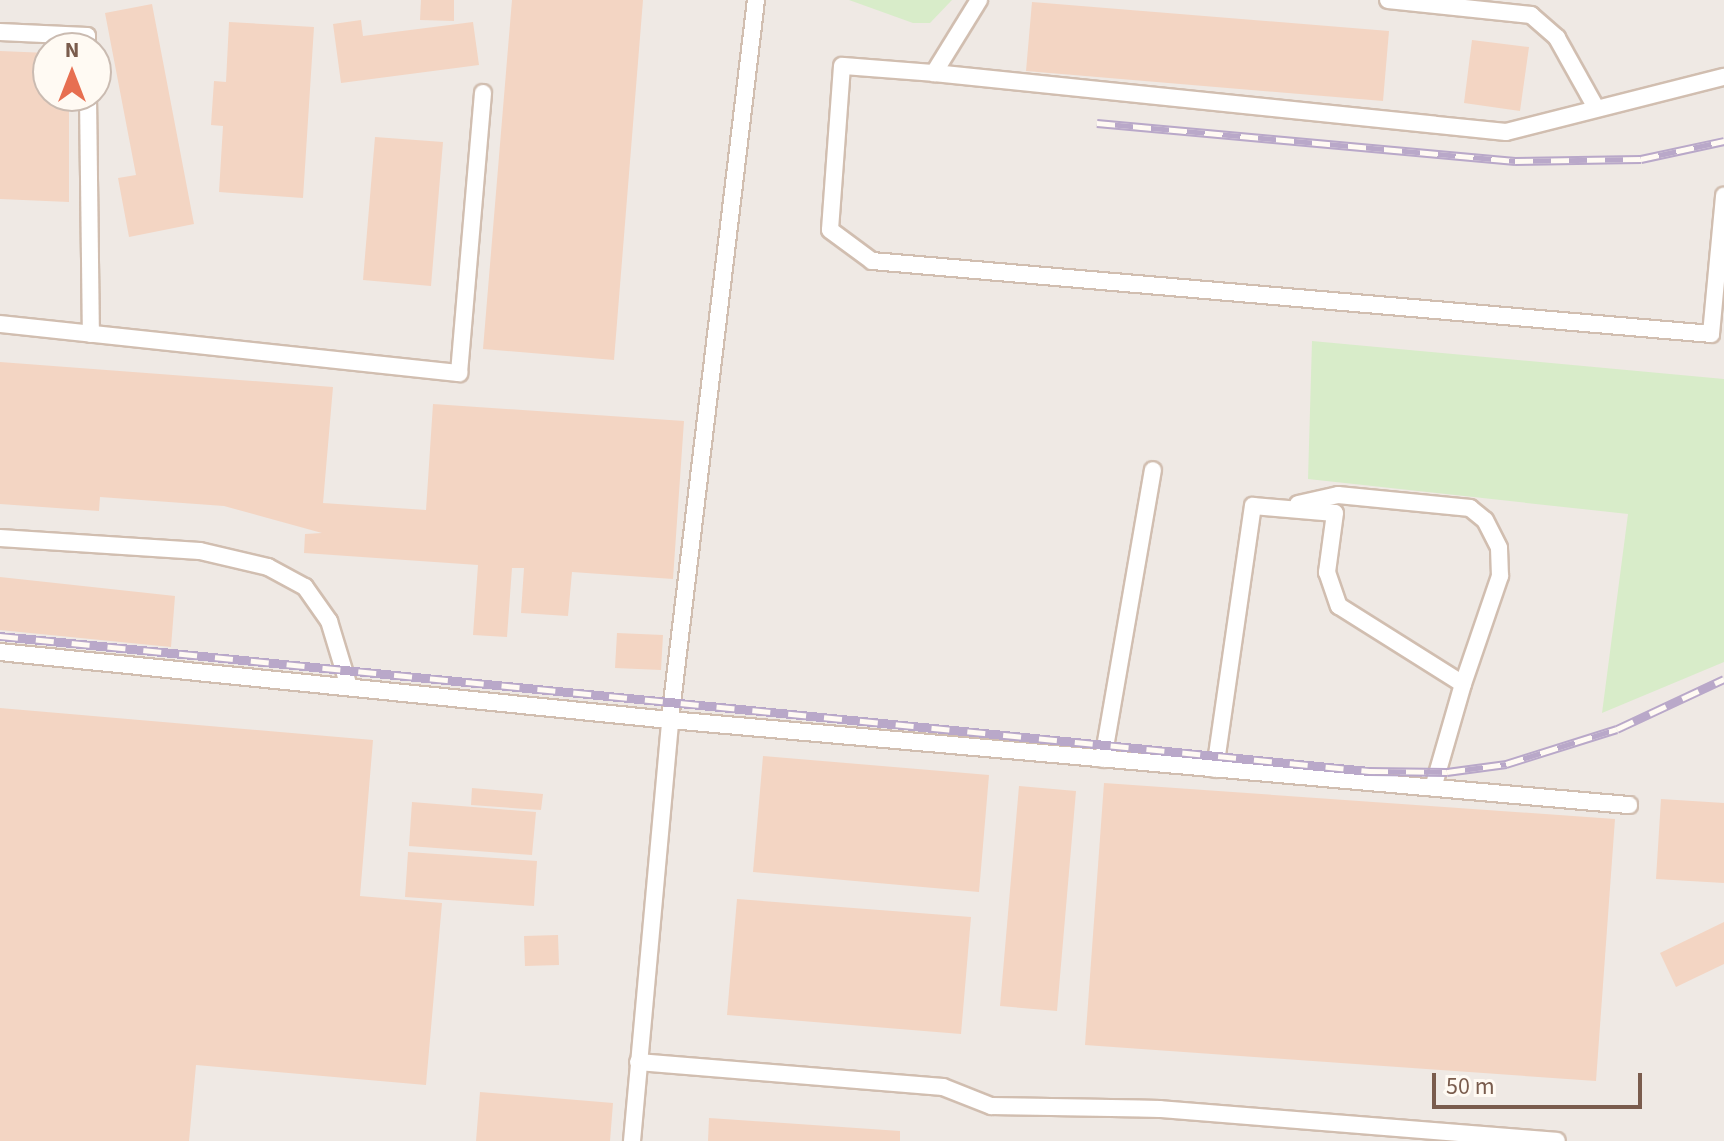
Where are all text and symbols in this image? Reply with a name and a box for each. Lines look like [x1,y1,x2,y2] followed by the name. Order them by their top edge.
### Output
[32,32,112,112] north arrow
[65,34,79,66] text: N
[1436,1057,1646,1107] scale bar
[1446,1069,1495,1104] text: 50 m

